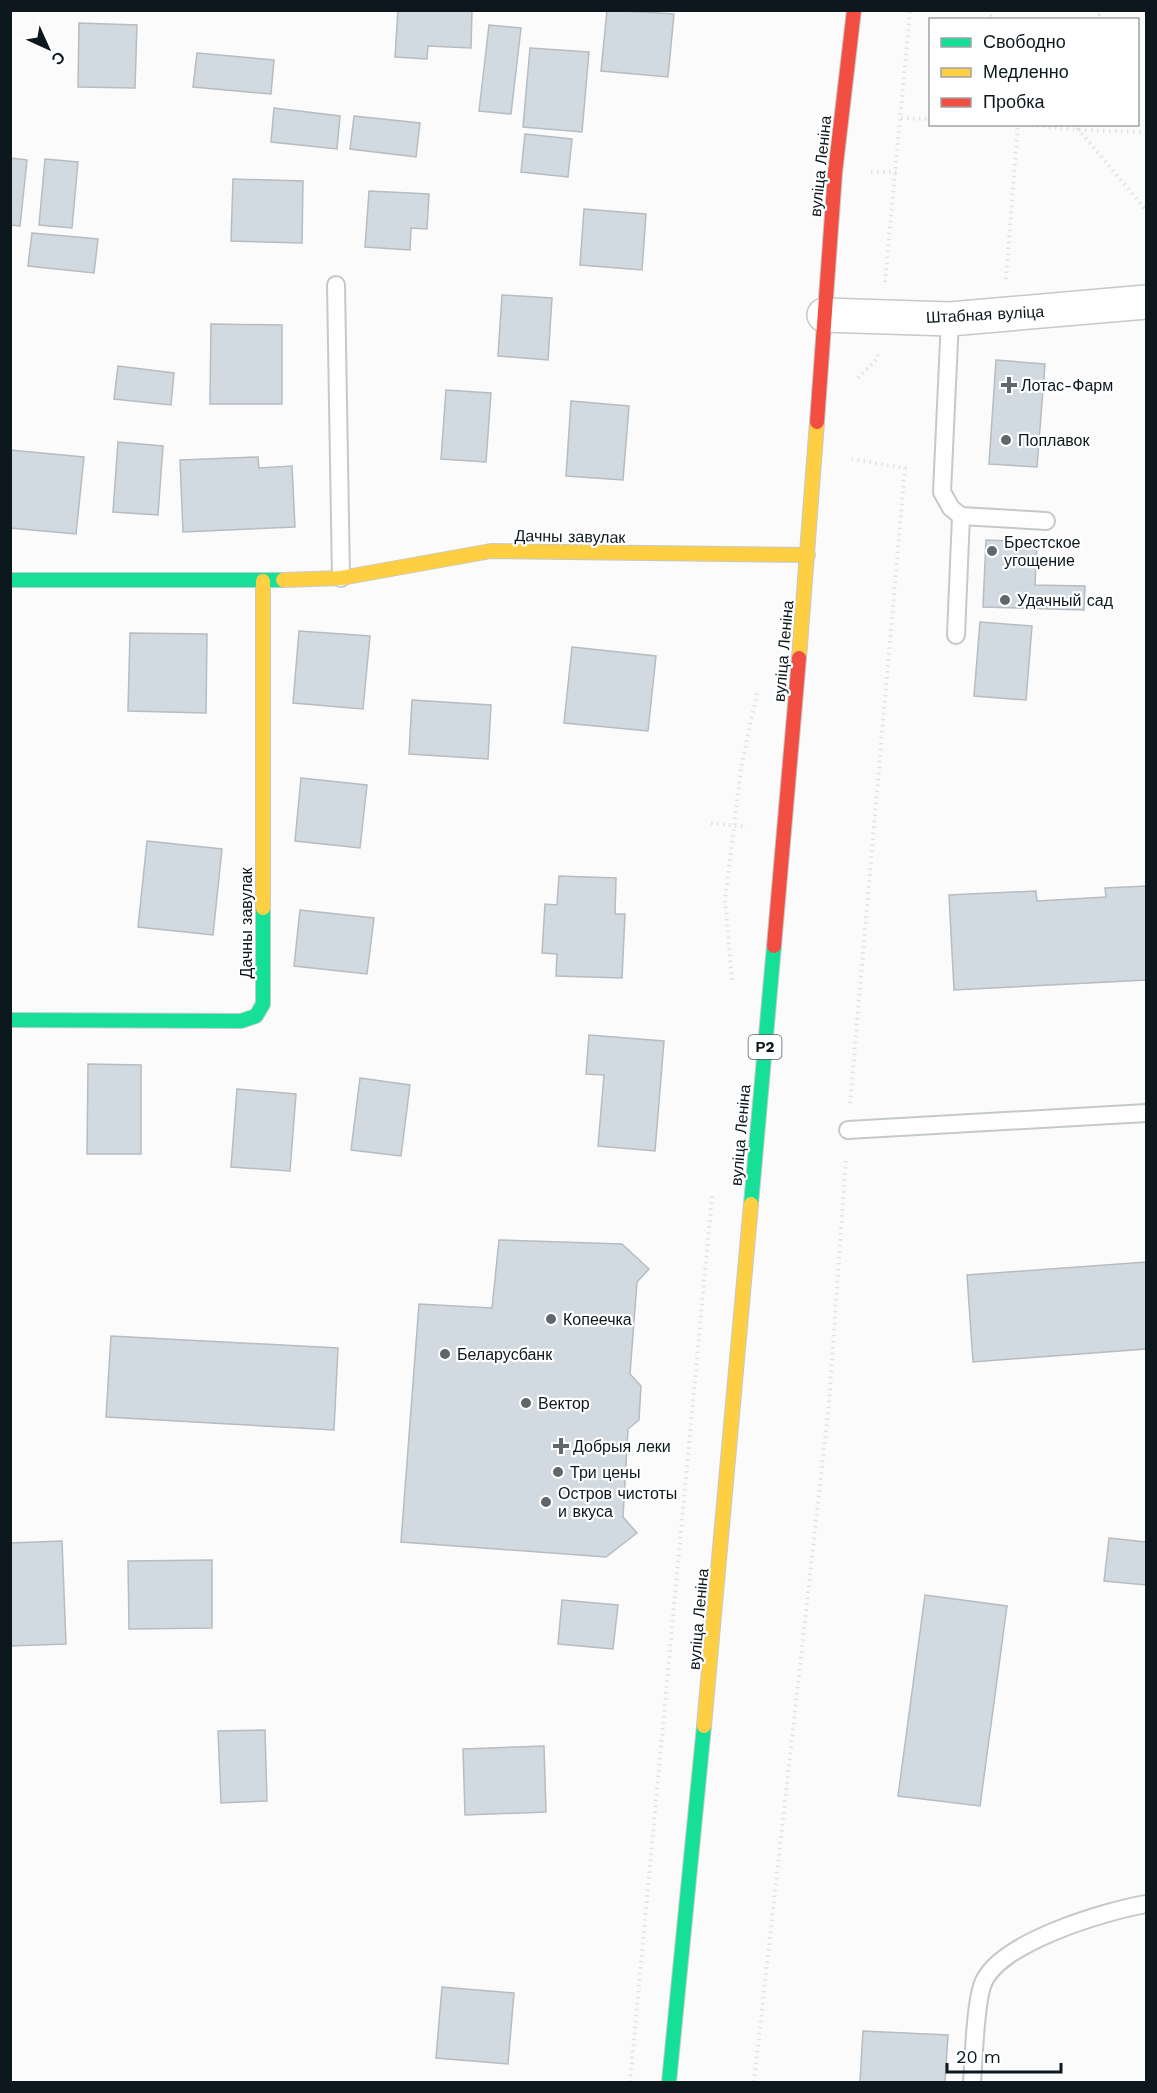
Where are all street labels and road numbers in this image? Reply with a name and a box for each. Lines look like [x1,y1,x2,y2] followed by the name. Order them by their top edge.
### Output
[806,114,835,218] street label: вуліца Леніна
[925,302,1045,327] street label: Штабная вуліца
[514,526,627,547] street label: Дачны завулак
[770,599,797,703] street label: вуліца Леніна
[237,867,256,978] street label: Дачны завулак
[748,1035,782,1059] road number: Р2
[727,1083,754,1187] street label: вуліца Леніна
[685,1567,712,1671] street label: вуліца Леніна

